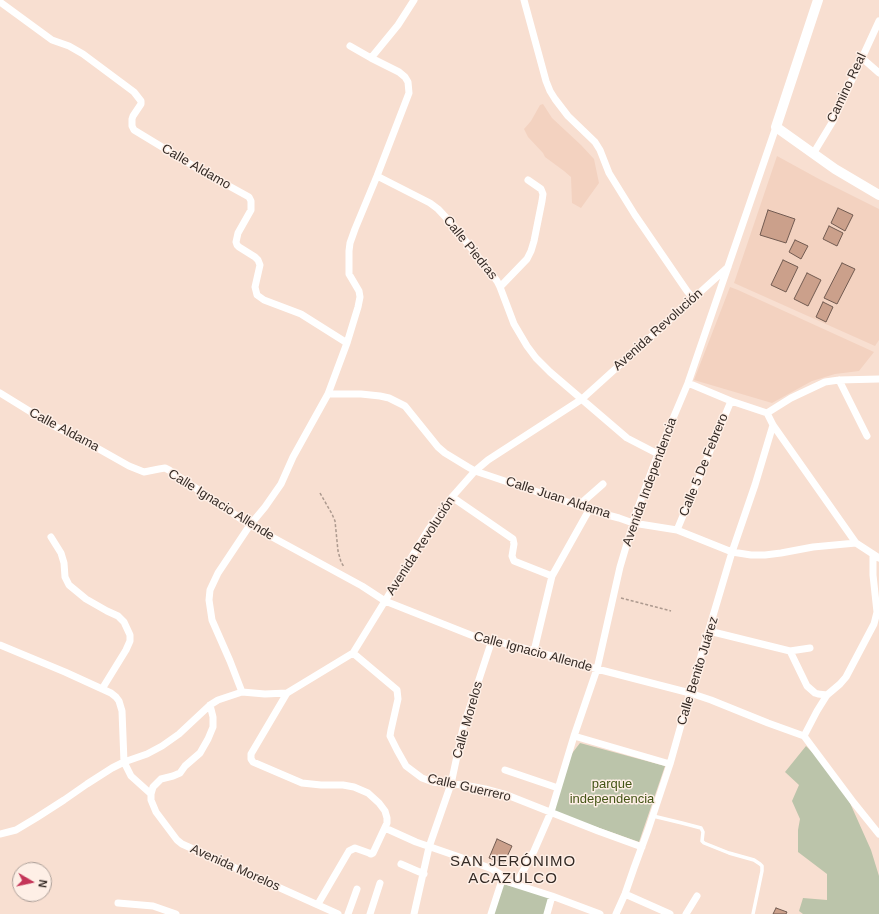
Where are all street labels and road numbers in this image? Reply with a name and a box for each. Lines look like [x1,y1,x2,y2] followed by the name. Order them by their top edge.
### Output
[824,51,870,125] street label: Camino Real
[159,141,233,193] street label: Calle Aldamo
[440,213,500,283] street label: Calle Piedras
[610,286,706,374] street label: Avenida Revolución
[26,405,102,455] street label: Calle Aldama
[676,411,732,519] street label: Calle 5 De Febrero
[619,416,681,548] street label: Avenida Independencia
[165,466,277,544] street label: Calle Ignacio Allende
[504,474,612,522] street label: Calle Juan Aldama
[383,494,459,598] street label: Avenida Revolución
[674,615,722,727] street label: Calle Benito Juárez
[472,629,594,675] street label: Calle Ignacio Allende
[450,680,486,760] street label: Calle Morelos
[426,771,512,805] street label: Calle Guerrero
[188,841,282,895] street label: Avenida Morelos

